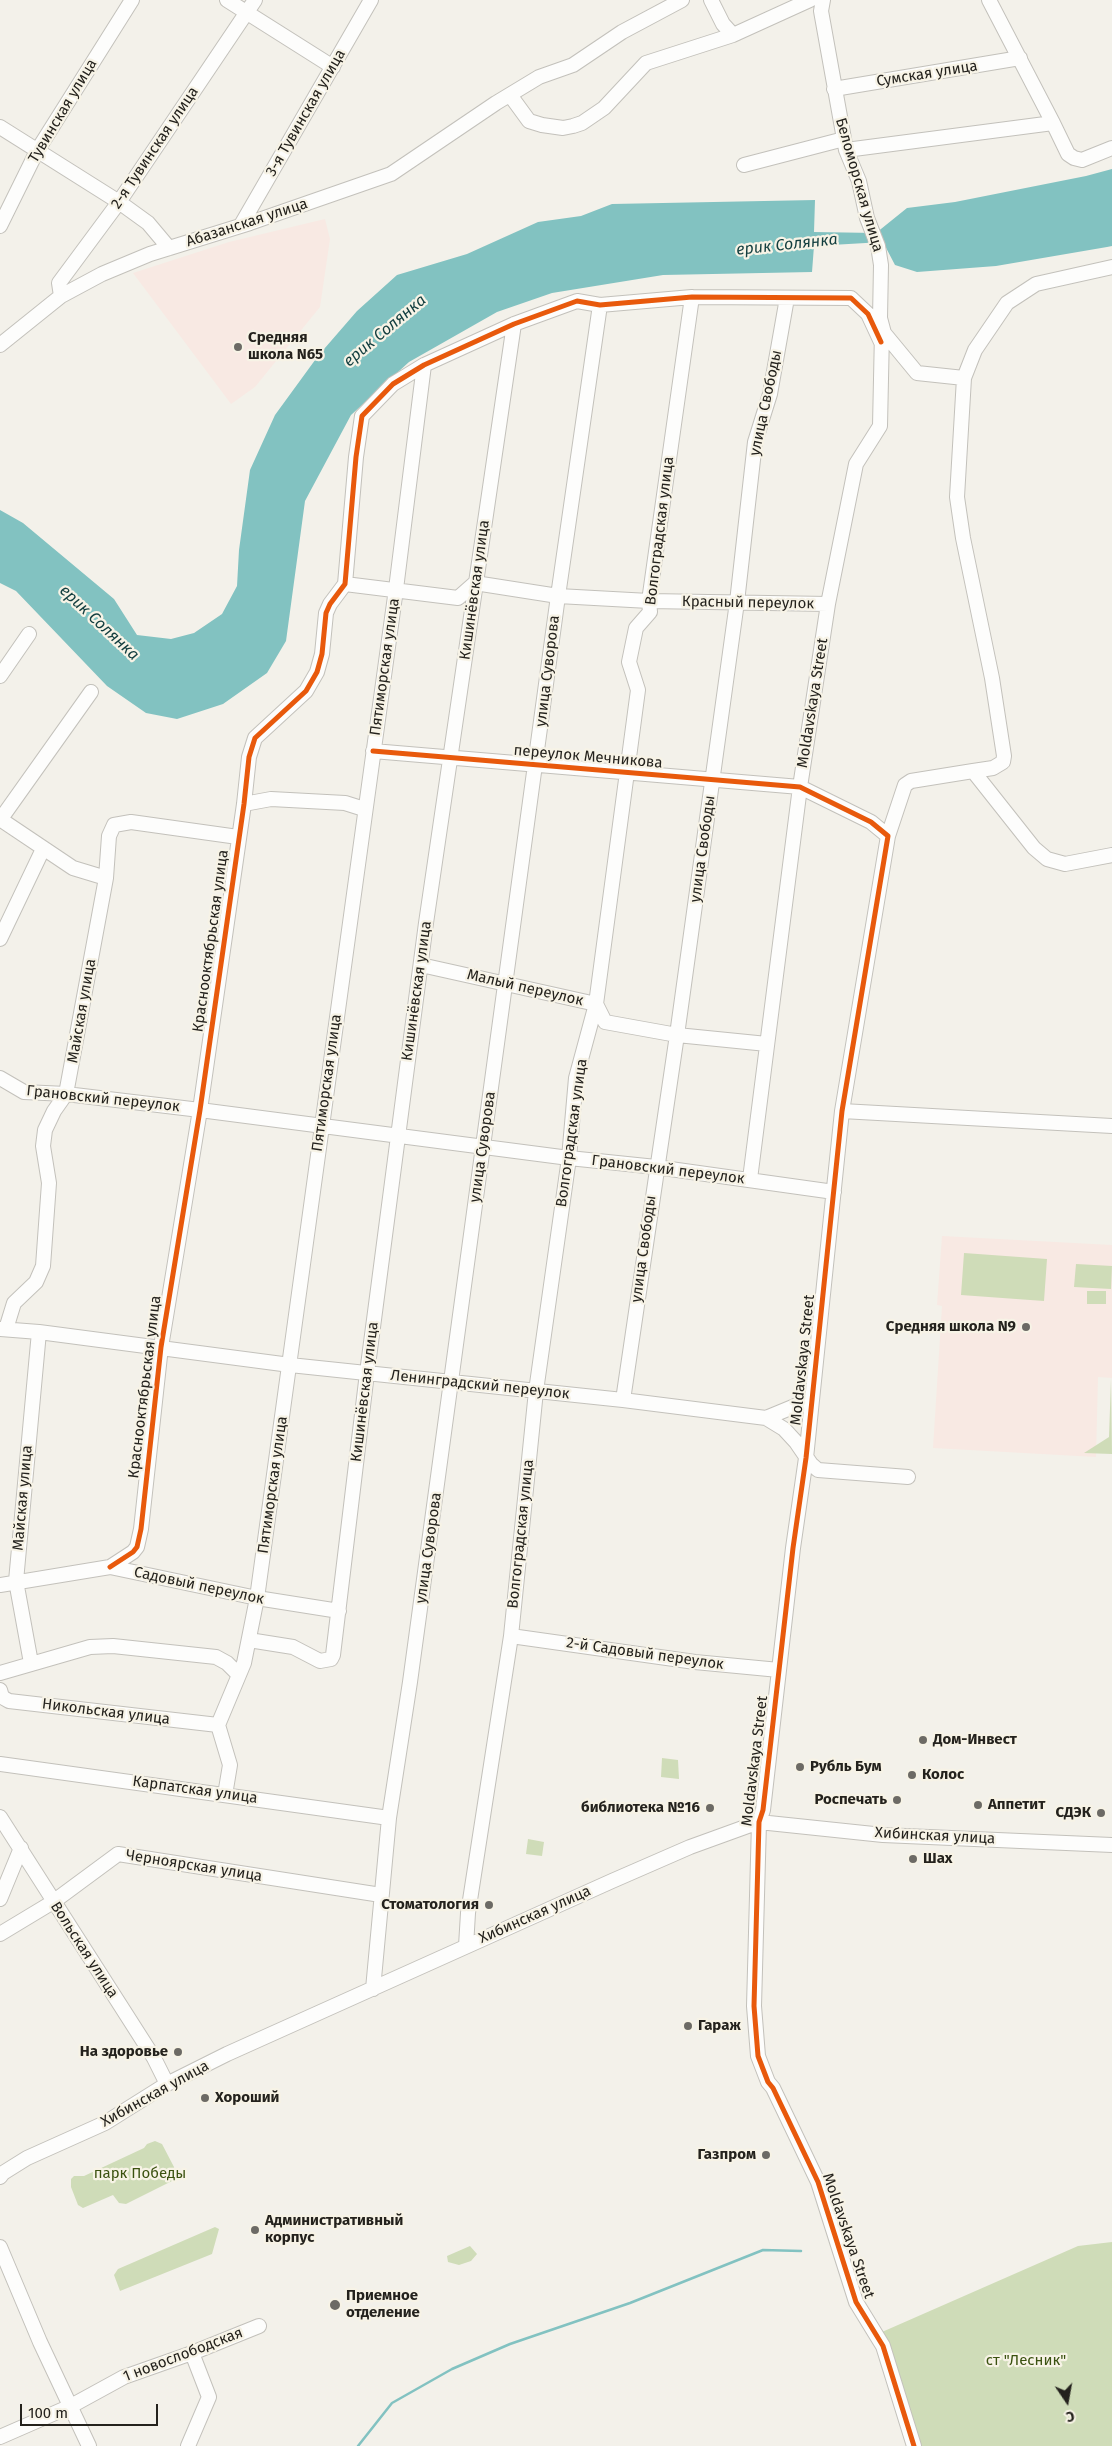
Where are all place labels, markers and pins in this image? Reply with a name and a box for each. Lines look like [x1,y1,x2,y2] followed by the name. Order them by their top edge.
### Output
[248,329,323,364] place label: Средняя школа N65
[232,341,244,353] marker: Средняя школа N65
[886,1318,1016,1336] place label: Средняя школа N9
[1020,1321,1032,1333] marker: Средняя школа N9
[933,1731,1017,1749] place label: Дом-Инвест
[917,1734,929,1746] marker: Дом-Инвест
[810,1758,882,1776] place label: Рубль Бум
[794,1761,806,1773] marker: Рубль Бум
[922,1766,964,1784] place label: Колос
[906,1769,918,1781] marker: Колос
[814,1791,887,1809] place label: Роспечать
[891,1794,903,1806] marker: Роспечать
[988,1796,1045,1814] place label: Аппетит
[581,1799,700,1817] place label: библиотека №16
[972,1799,984,1811] marker: Аппетит
[704,1802,716,1814] marker: библиотека №16
[1055,1804,1091,1822] place label: СДЭК
[1095,1807,1107,1819] marker: СДЭК
[923,1850,953,1868] place label: Шах
[907,1853,919,1865] marker: Шах
[381,1896,479,1914] place label: Стоматология
[483,1899,495,1911] marker: Стоматология
[698,2017,741,2035] place label: Гараж
[682,2020,694,2032] marker: Гараж
[80,2043,168,2061] place label: На здоровье
[172,2046,184,2058] marker: На здоровье
[215,2089,279,2107] place label: Хороший
[199,2092,211,2104] marker: Хороший
[698,2146,756,2164] place label: Газпром
[760,2149,772,2161] marker: Газпром
[265,2212,403,2247] place label: Административный корпус
[249,2224,261,2236] marker: Административный корпус
[346,2287,420,2322] place label: Приемное отделение
[328,2298,342,2312] marker: Приемное отделение

